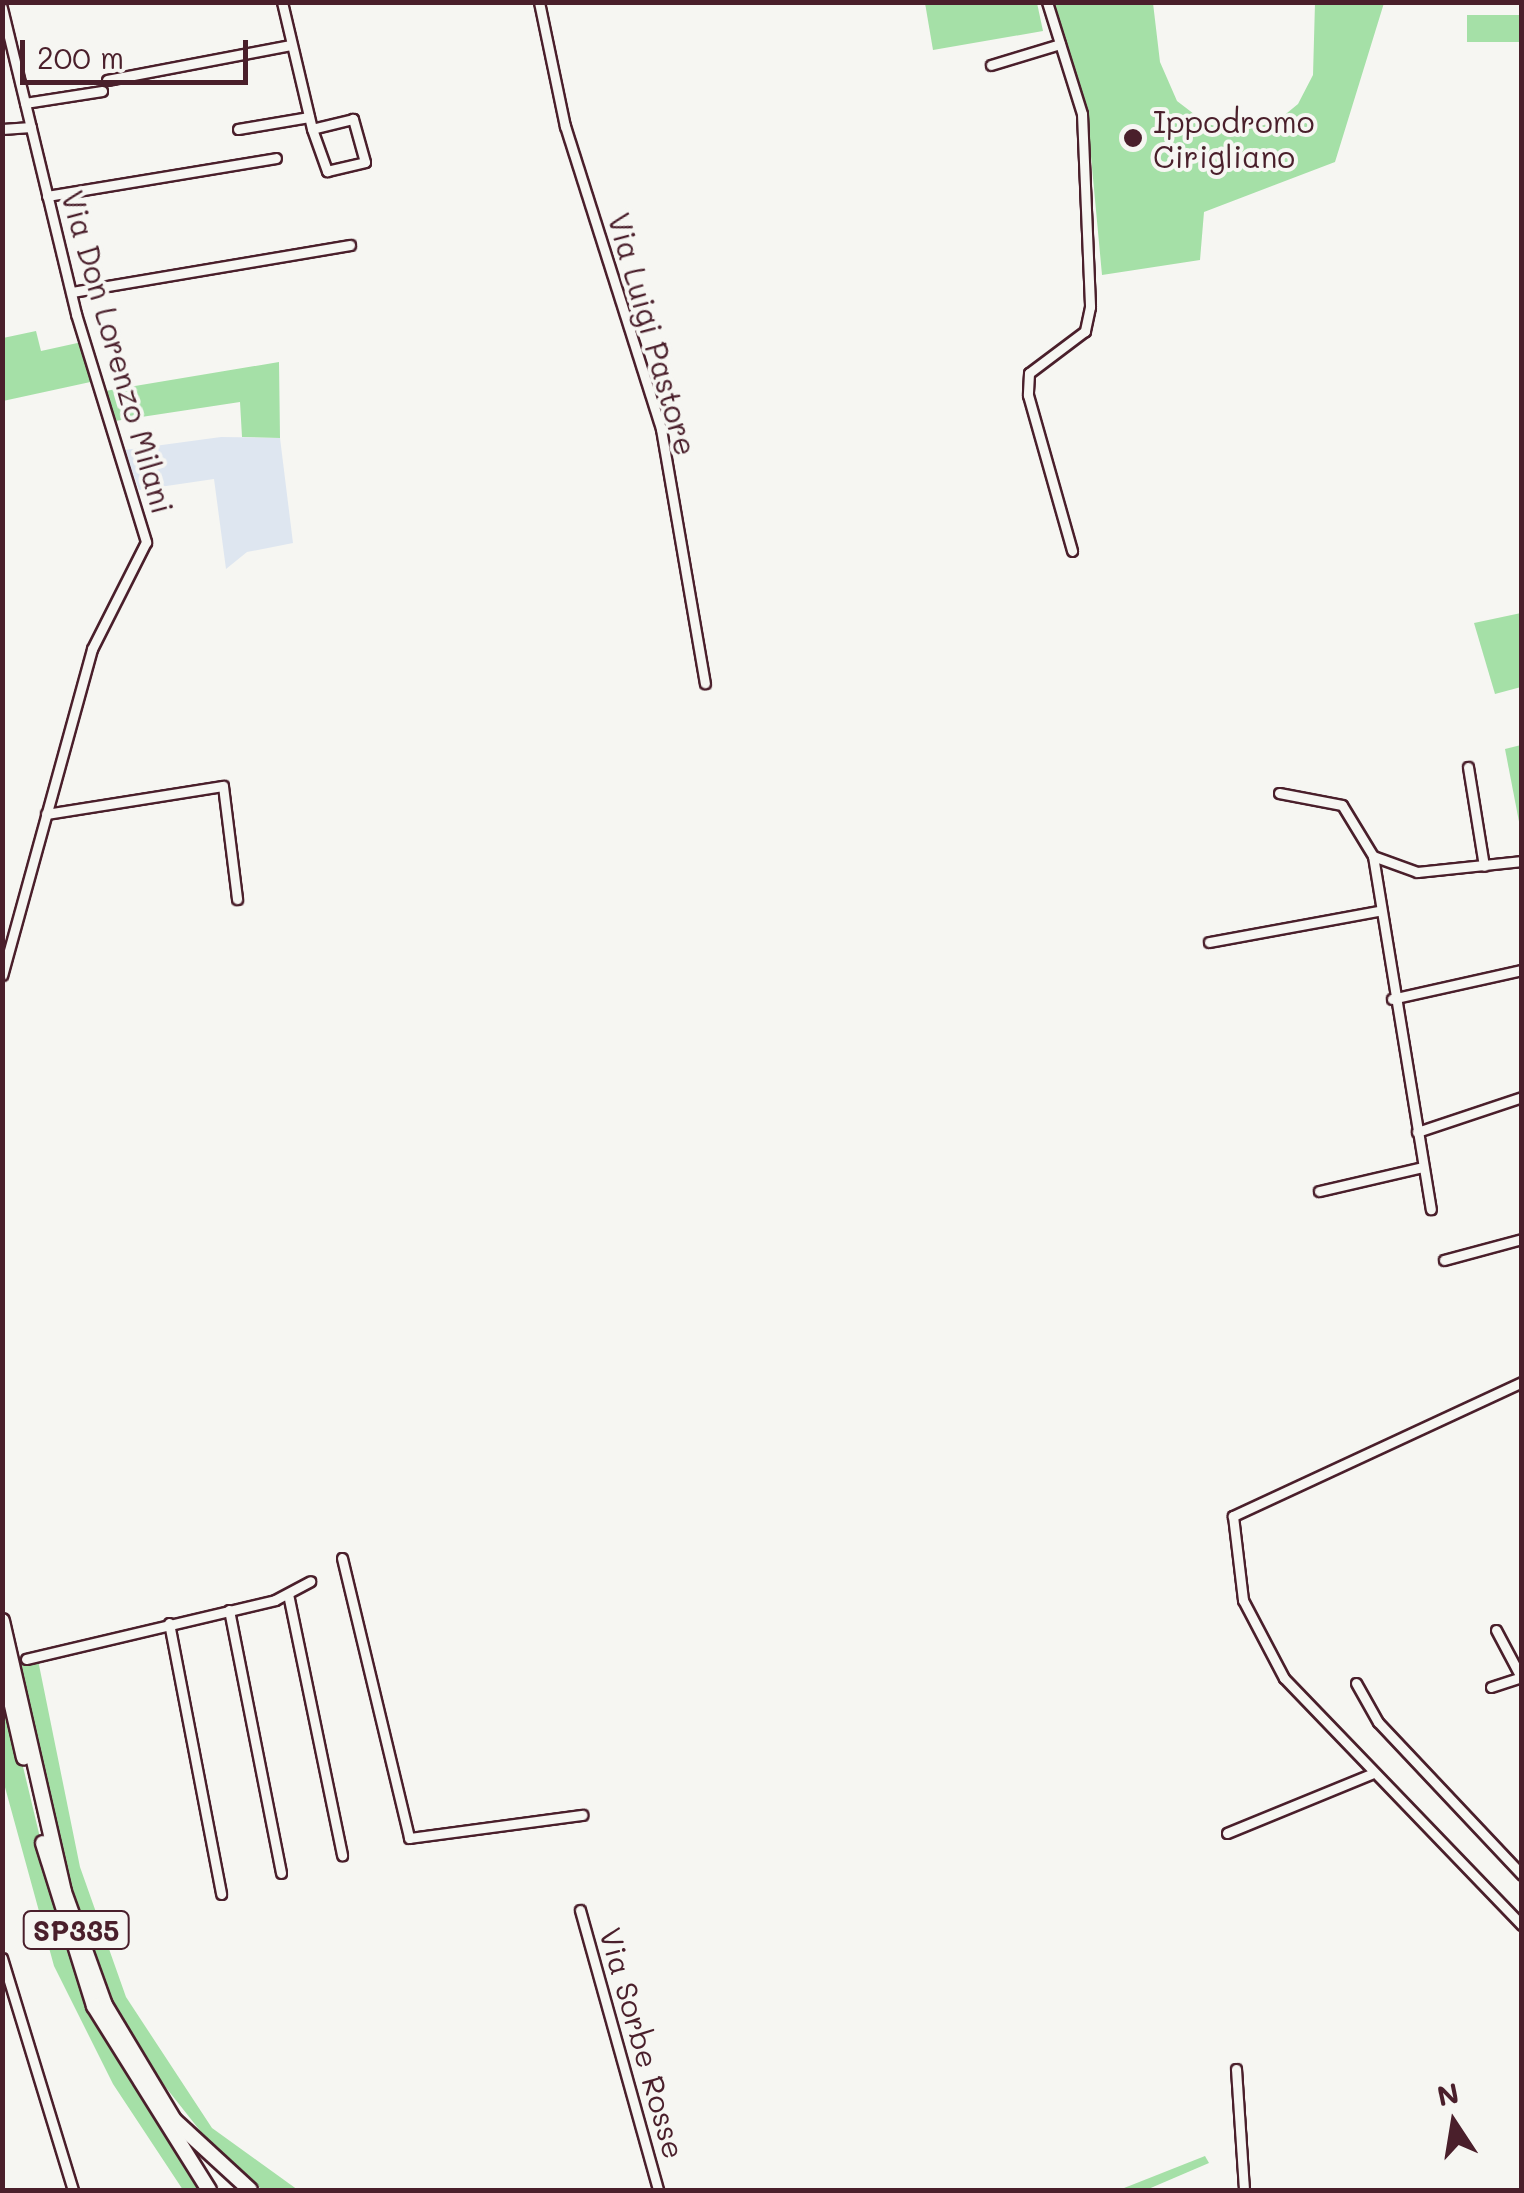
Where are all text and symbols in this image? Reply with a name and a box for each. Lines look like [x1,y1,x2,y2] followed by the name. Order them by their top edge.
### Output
[25,20,252,82] scale bar
[37,37,124,77] text: 200 m
[1153,103,1315,174] place label: Ippodromo Cirigliano
[1122,127,1144,149] marker: Ippodromo Cirigliano
[55,186,181,518] street label: Via Don Lorenzo Milani
[601,209,705,459] street label: Via Luigi Pastore
[21,1907,131,1953] road number: SP335
[593,1923,693,2163] street label: Via Sorbe Rosse
[1404,2073,1504,2173] north arrow
[1434,2074,1462,2113] text: N

